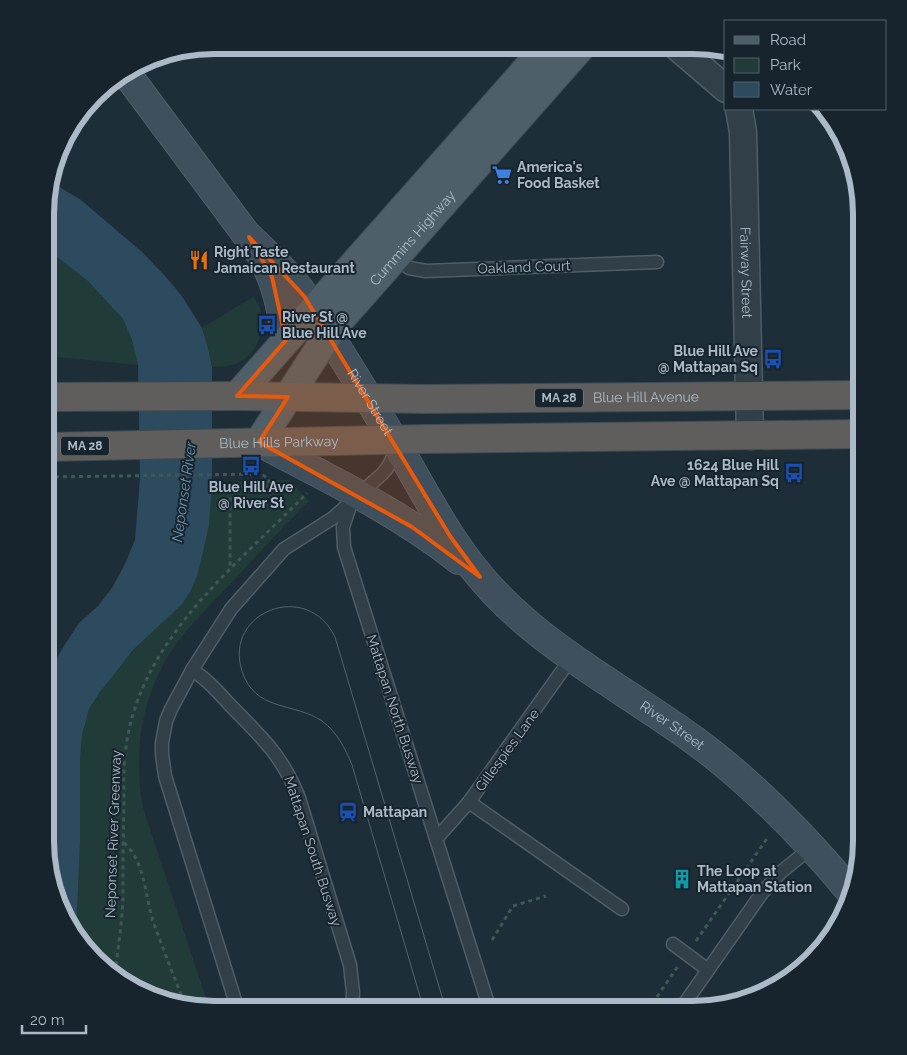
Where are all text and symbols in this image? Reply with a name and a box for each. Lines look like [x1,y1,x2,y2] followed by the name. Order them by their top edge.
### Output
[724,20,887,110] legend
[770,31,806,49] text: Road
[770,56,801,74] text: Park
[770,81,813,99] text: Water
[517,159,600,191] place label: America's Food Basket
[491,164,513,186] supermarket icon: America's Food Basket
[366,187,459,289] street label: Cummins Highway
[737,227,755,319] street label: Fairway Street
[214,244,355,276] place label: Right Taste Jamaican Restaurant
[188,249,210,271] restaurant icon: Right Taste Jamaican Restaurant
[477,257,571,277] street label: Oakland Court
[282,309,367,341] place label: River St @ Blue Hill Ave
[256,314,278,336] bus stop icon: River St @ Blue Hill Ave
[658,343,759,375] place label: Blue Hill Ave @ Mattapan Sq
[762,348,784,370] bus stop icon: Blue Hill Ave @ Mattapan Sq
[344,366,397,438] street label: River Street
[535,388,583,408] road number: MA 28
[593,388,699,405] street label: Blue Hill Avenue
[219,433,339,451] street label: Blue Hills Parkway
[61,436,109,456] road number: MA 28
[168,440,200,543] water label: Neponset River
[240,455,262,477] bus stop icon: Blue Hill Ave @ River St
[651,457,780,489] place label: 1624 Blue Hill Ave @ Mattapan Sq
[783,462,805,484] bus stop icon: 1624 Blue Hill Ave @ Mattapan Sq
[209,479,294,511] place label: Blue Hill Ave @ River St
[363,633,427,786] street label: Mattapan North Busway
[637,697,708,753] street label: River Street
[472,706,542,794] street label: Gillespies Lane
[102,749,124,918] street label: Neponset River Greenway
[281,774,345,928] street label: Mattapan South Busway
[337,801,359,823] station icon: Mattapan
[363,804,427,820] place label: Mattapan
[697,863,812,895] place label: The Loop at Mattapan Station
[671,868,693,890] building icon: The Loop at Mattapan Station
[22,1002,86,1034] scale bar
[30,1011,65,1029] text: 20 m

